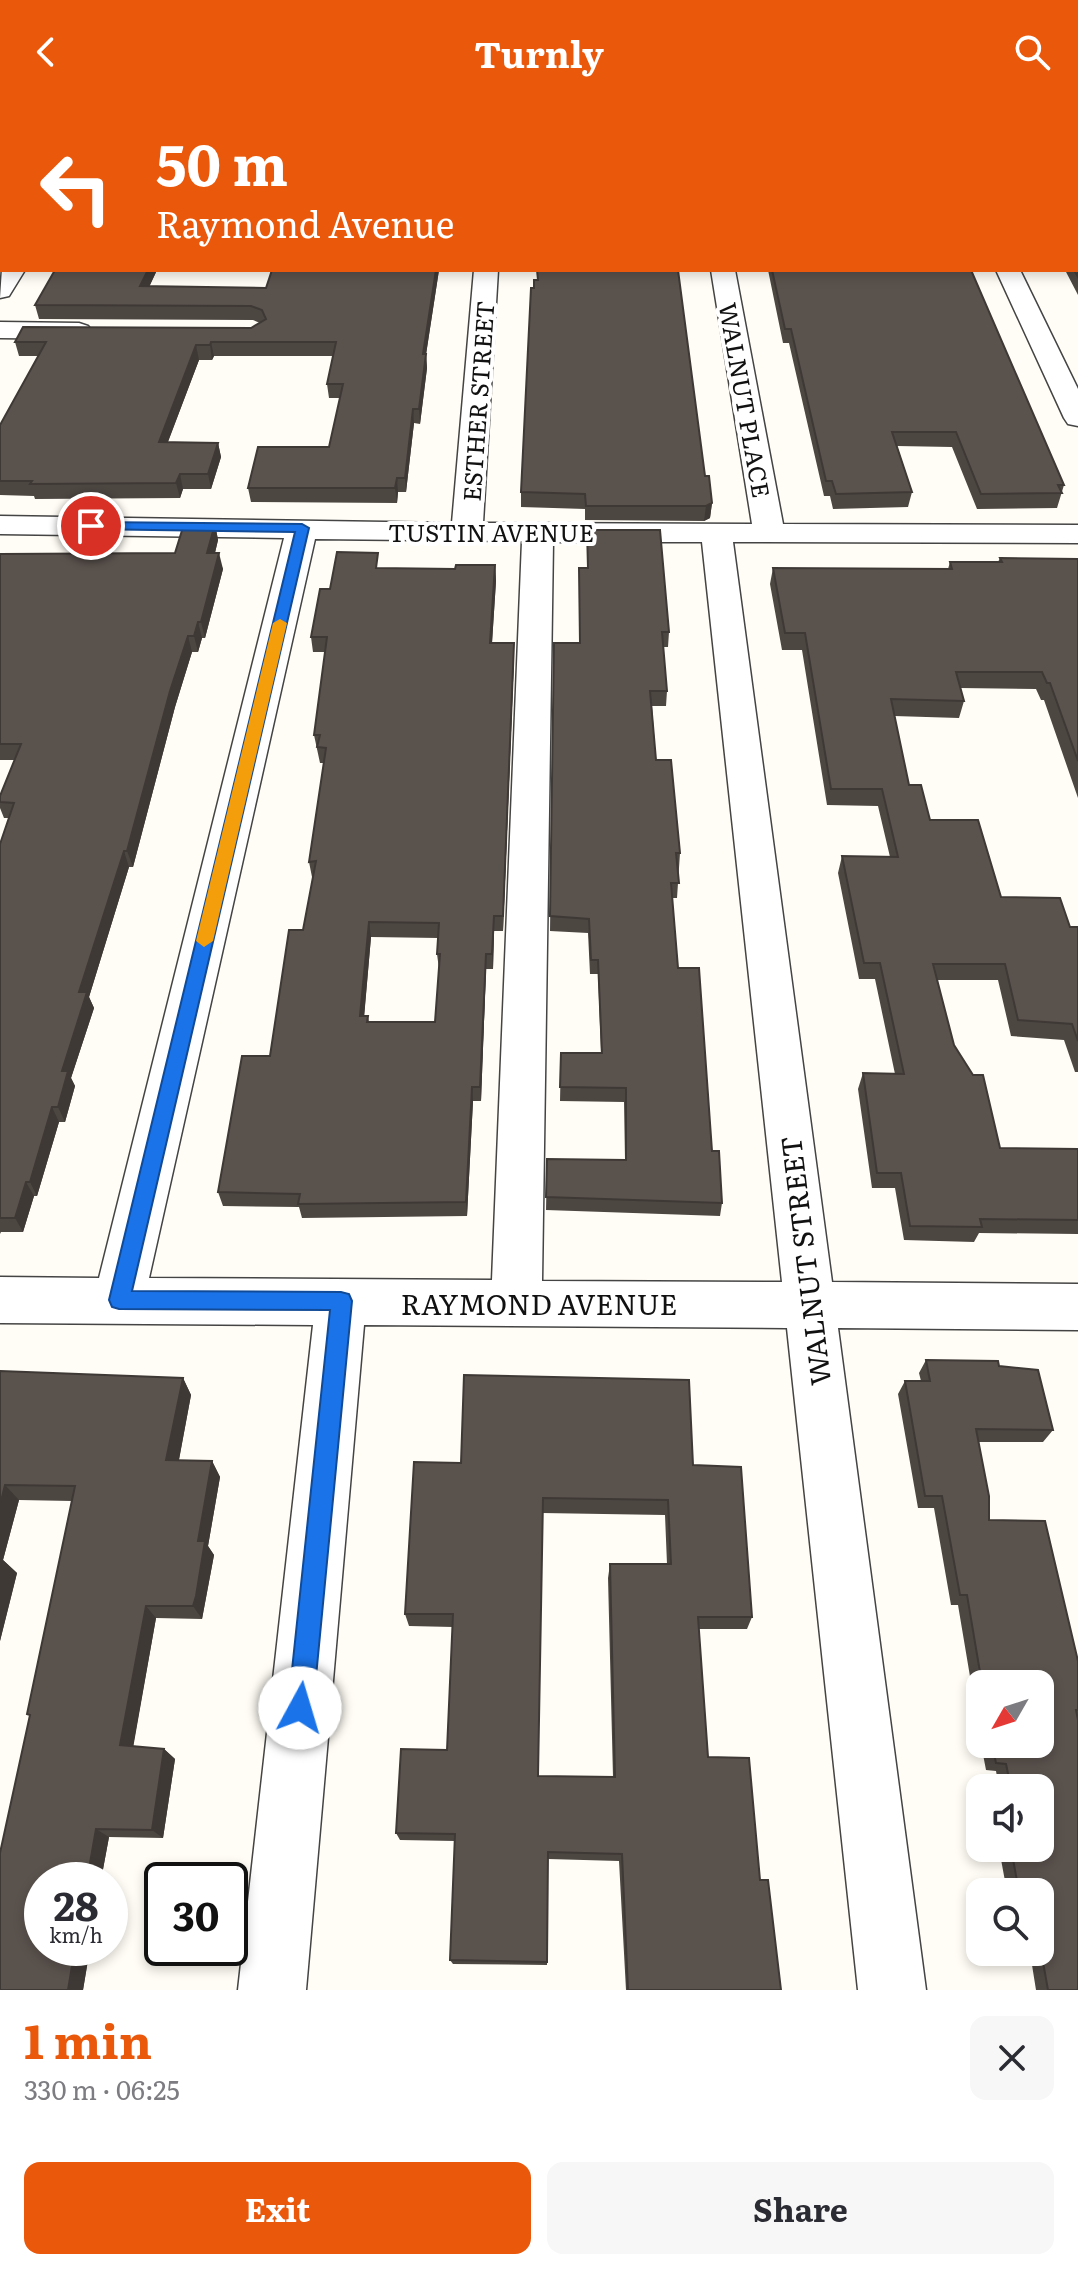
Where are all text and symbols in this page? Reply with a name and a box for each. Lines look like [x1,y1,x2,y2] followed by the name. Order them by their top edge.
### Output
[474,26,604,79] text: Turnly
[24,30,68,74] icon: back
[1010,30,1054,74] icon: search
[156,120,288,203] text: 50 m
[24,136,128,240] icon: left
[156,196,454,249] text: Raymond Avenue
[453,299,501,503] street label: ESTHER STREET
[712,300,780,500] street label: WALNUT PLACE
[57,492,125,560] pin
[69,504,113,548] icon: arrive
[388,514,594,549] street label: TUSTIN AVENUE
[768,1134,840,1388] street label: WALNUT STREET
[401,1282,677,1324] street label: RAYMOND AVENUE
[258,1666,342,1750] position arrow
[966,1670,1054,1758] north arrow
[966,1670,1054,1966] map controls
[966,1774,1054,1862] button: sound
[144,1862,248,1966] speed limit sign: 30
[53,1874,99,1933] text: 28
[966,1878,1054,1966] button: search
[49,1919,103,1949] text: km/h
[24,2003,152,2074] text: 1 min
[970,2016,1054,2100] button: close
[24,2069,180,2108] text: 330 m · 06:25
[24,2162,531,2254] button: Exit
[547,2162,1054,2254] button: Share

